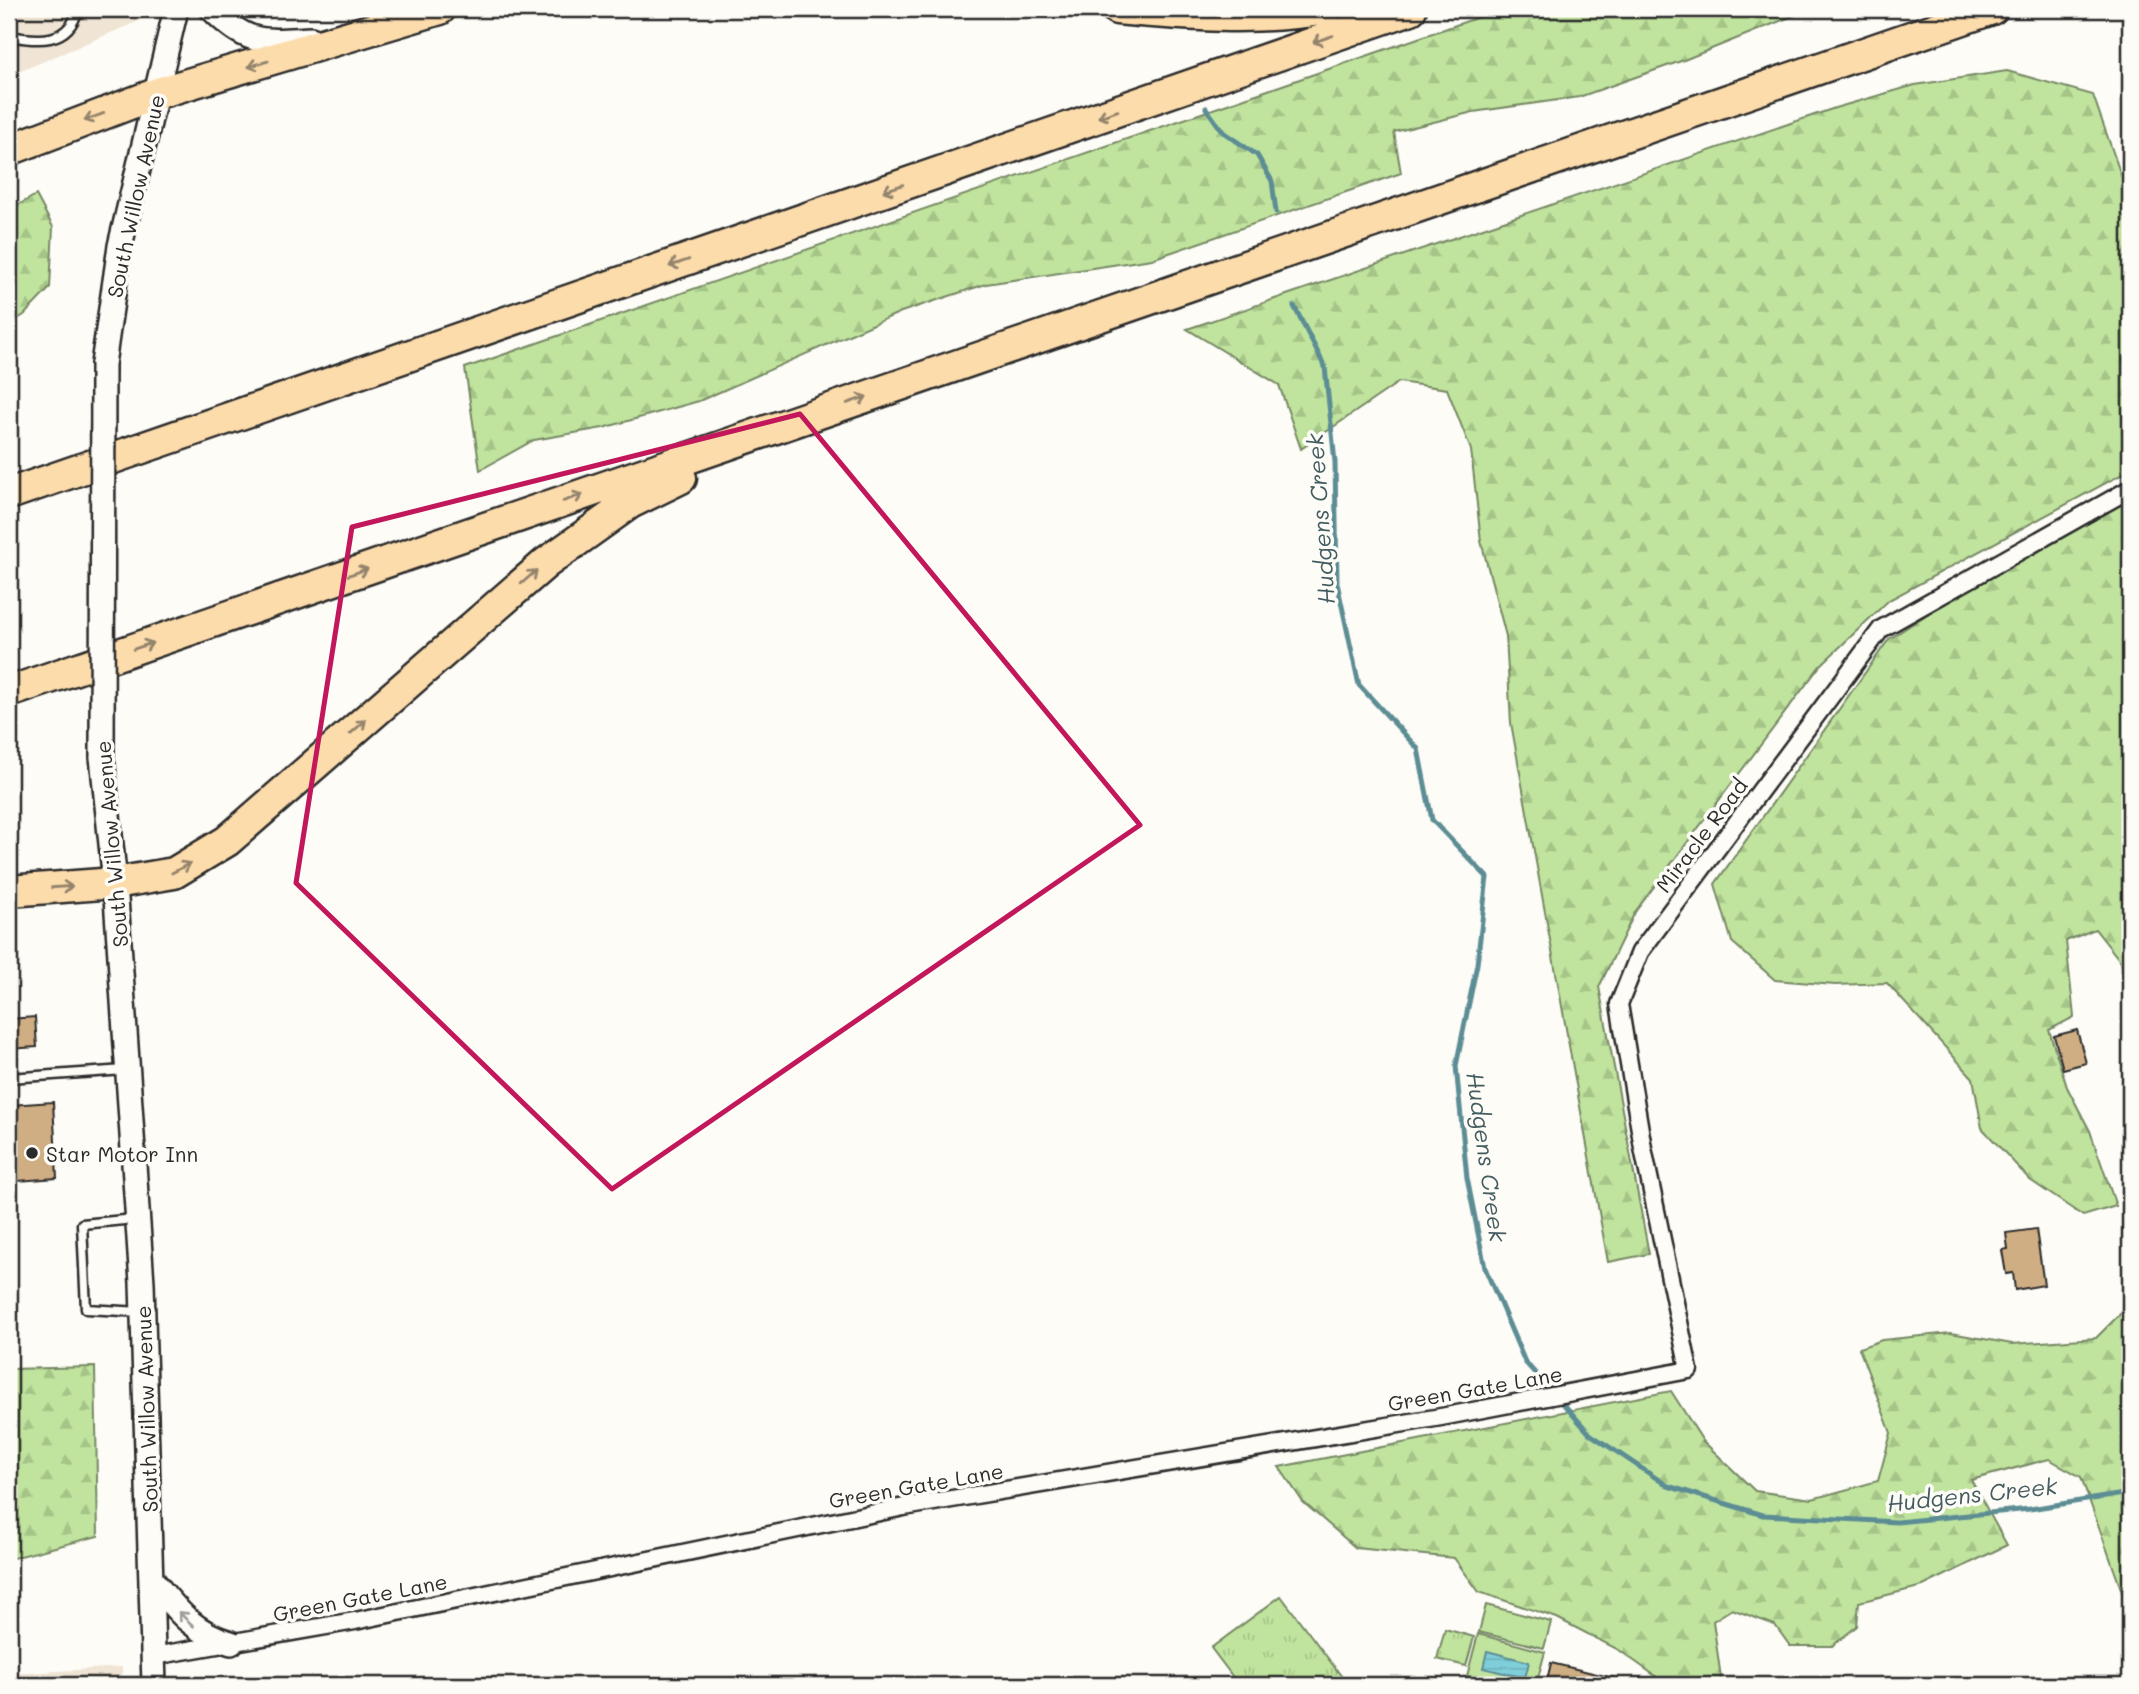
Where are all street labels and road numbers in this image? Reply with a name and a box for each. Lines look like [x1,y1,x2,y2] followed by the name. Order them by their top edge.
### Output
[100,92,170,300] street label: South Willow Avenue
[89,740,133,948] street label: South Willow Avenue
[1649,772,1753,898] street label: Miracle Road
[129,1305,163,1513] street label: South Willow Avenue
[1386,1359,1564,1417] street label: Green Gate Lane
[827,1456,1005,1514] street label: Green Gate Lane
[271,1567,449,1627] street label: Green Gate Lane

